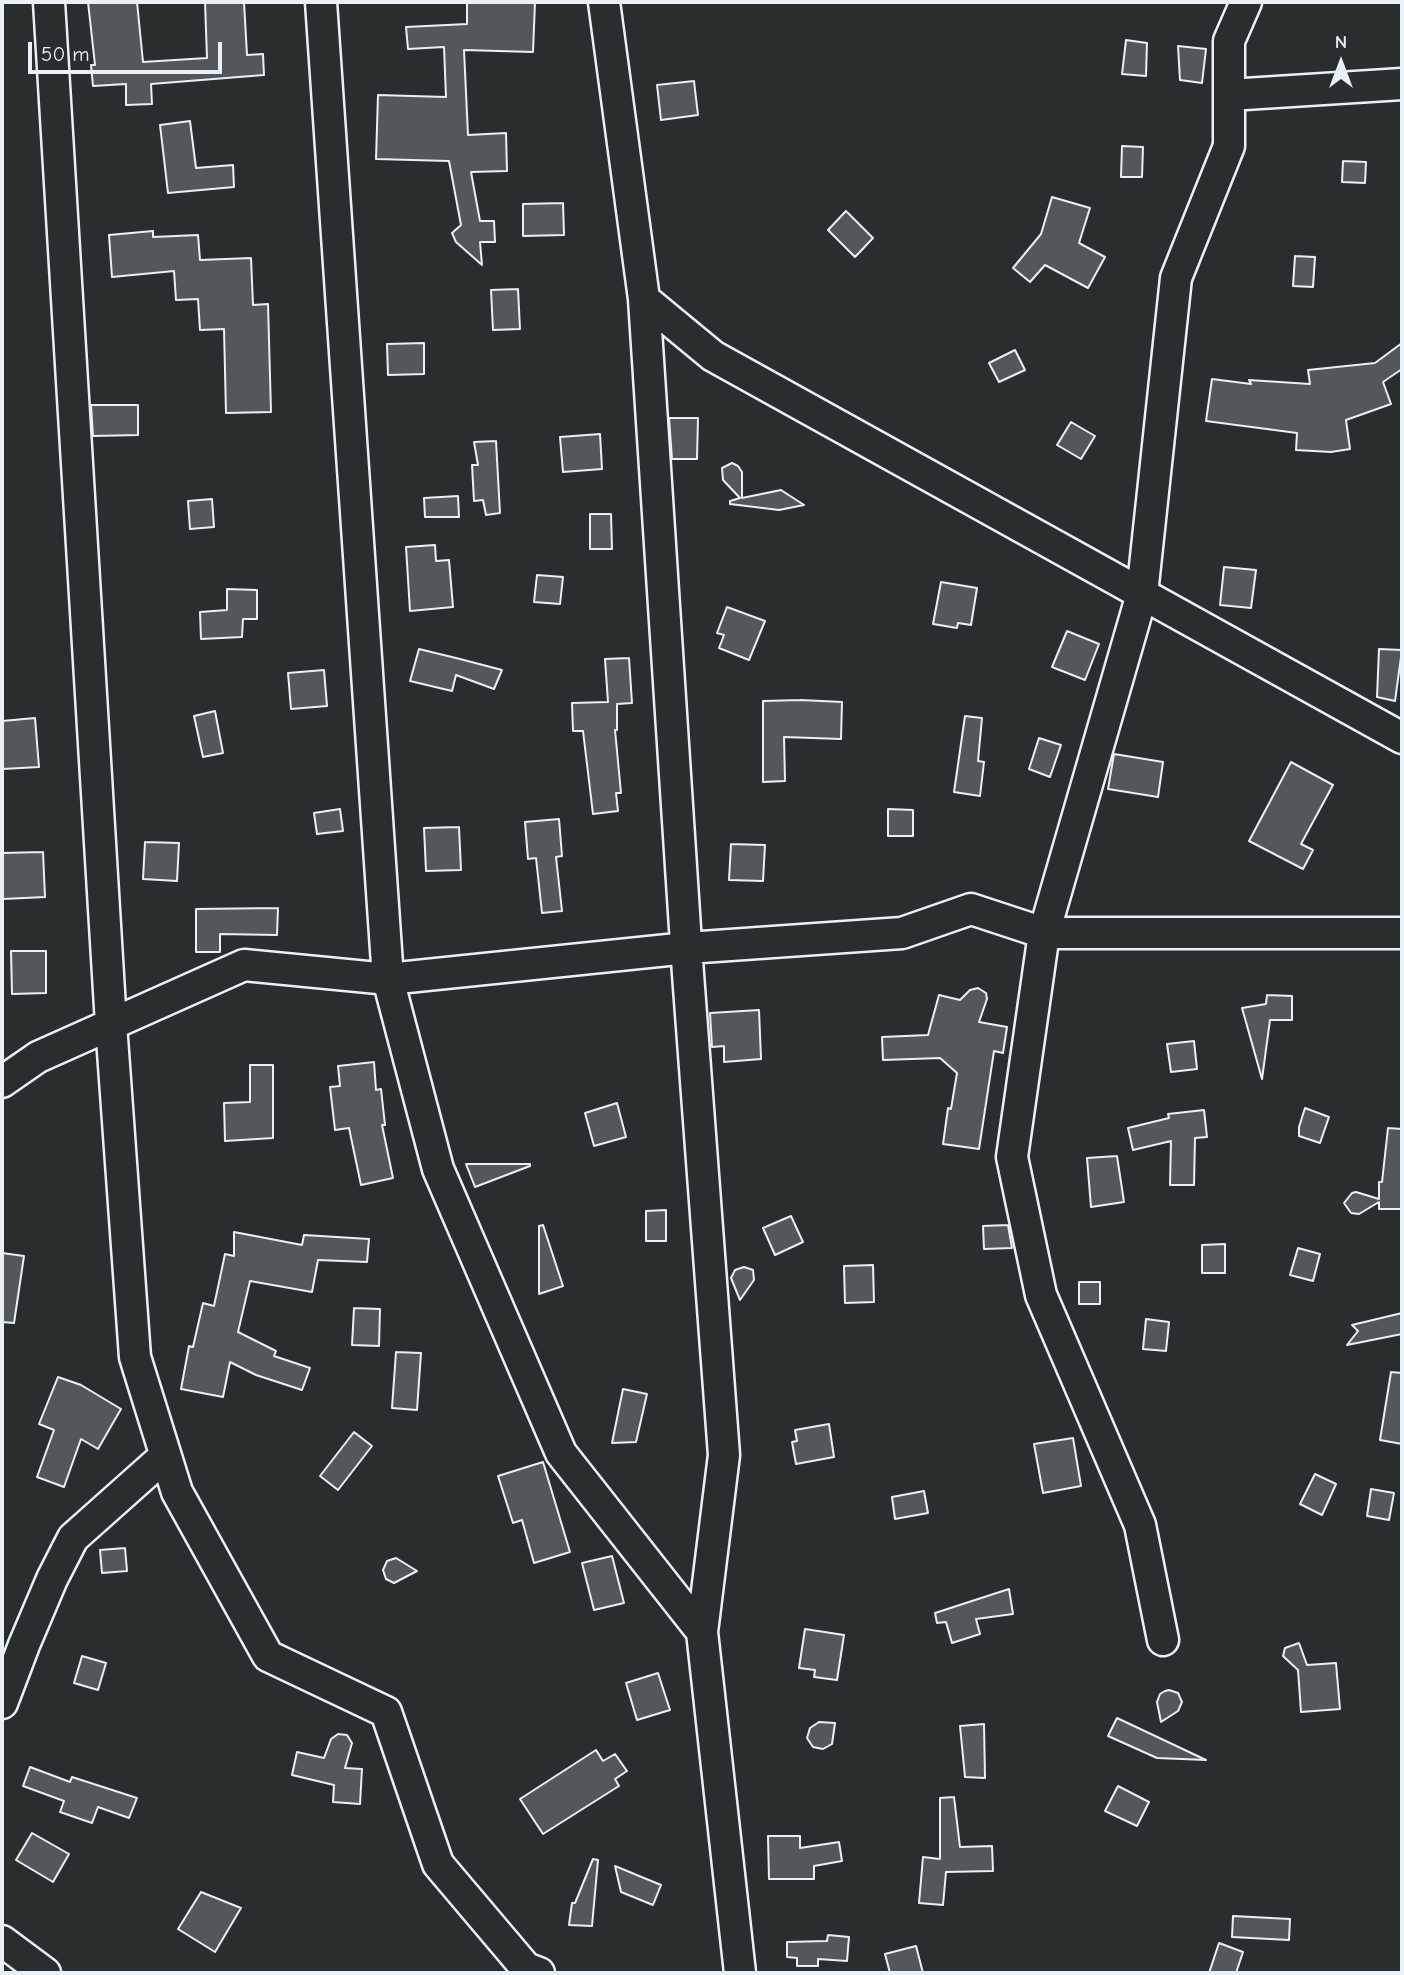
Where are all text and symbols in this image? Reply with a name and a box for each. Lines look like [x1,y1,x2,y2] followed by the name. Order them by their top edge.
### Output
[32,28,226,72] scale bar
[1306,28,1376,98] north arrow
[1335,31,1347,53] text: N
[41,42,90,66] text: 50 m

